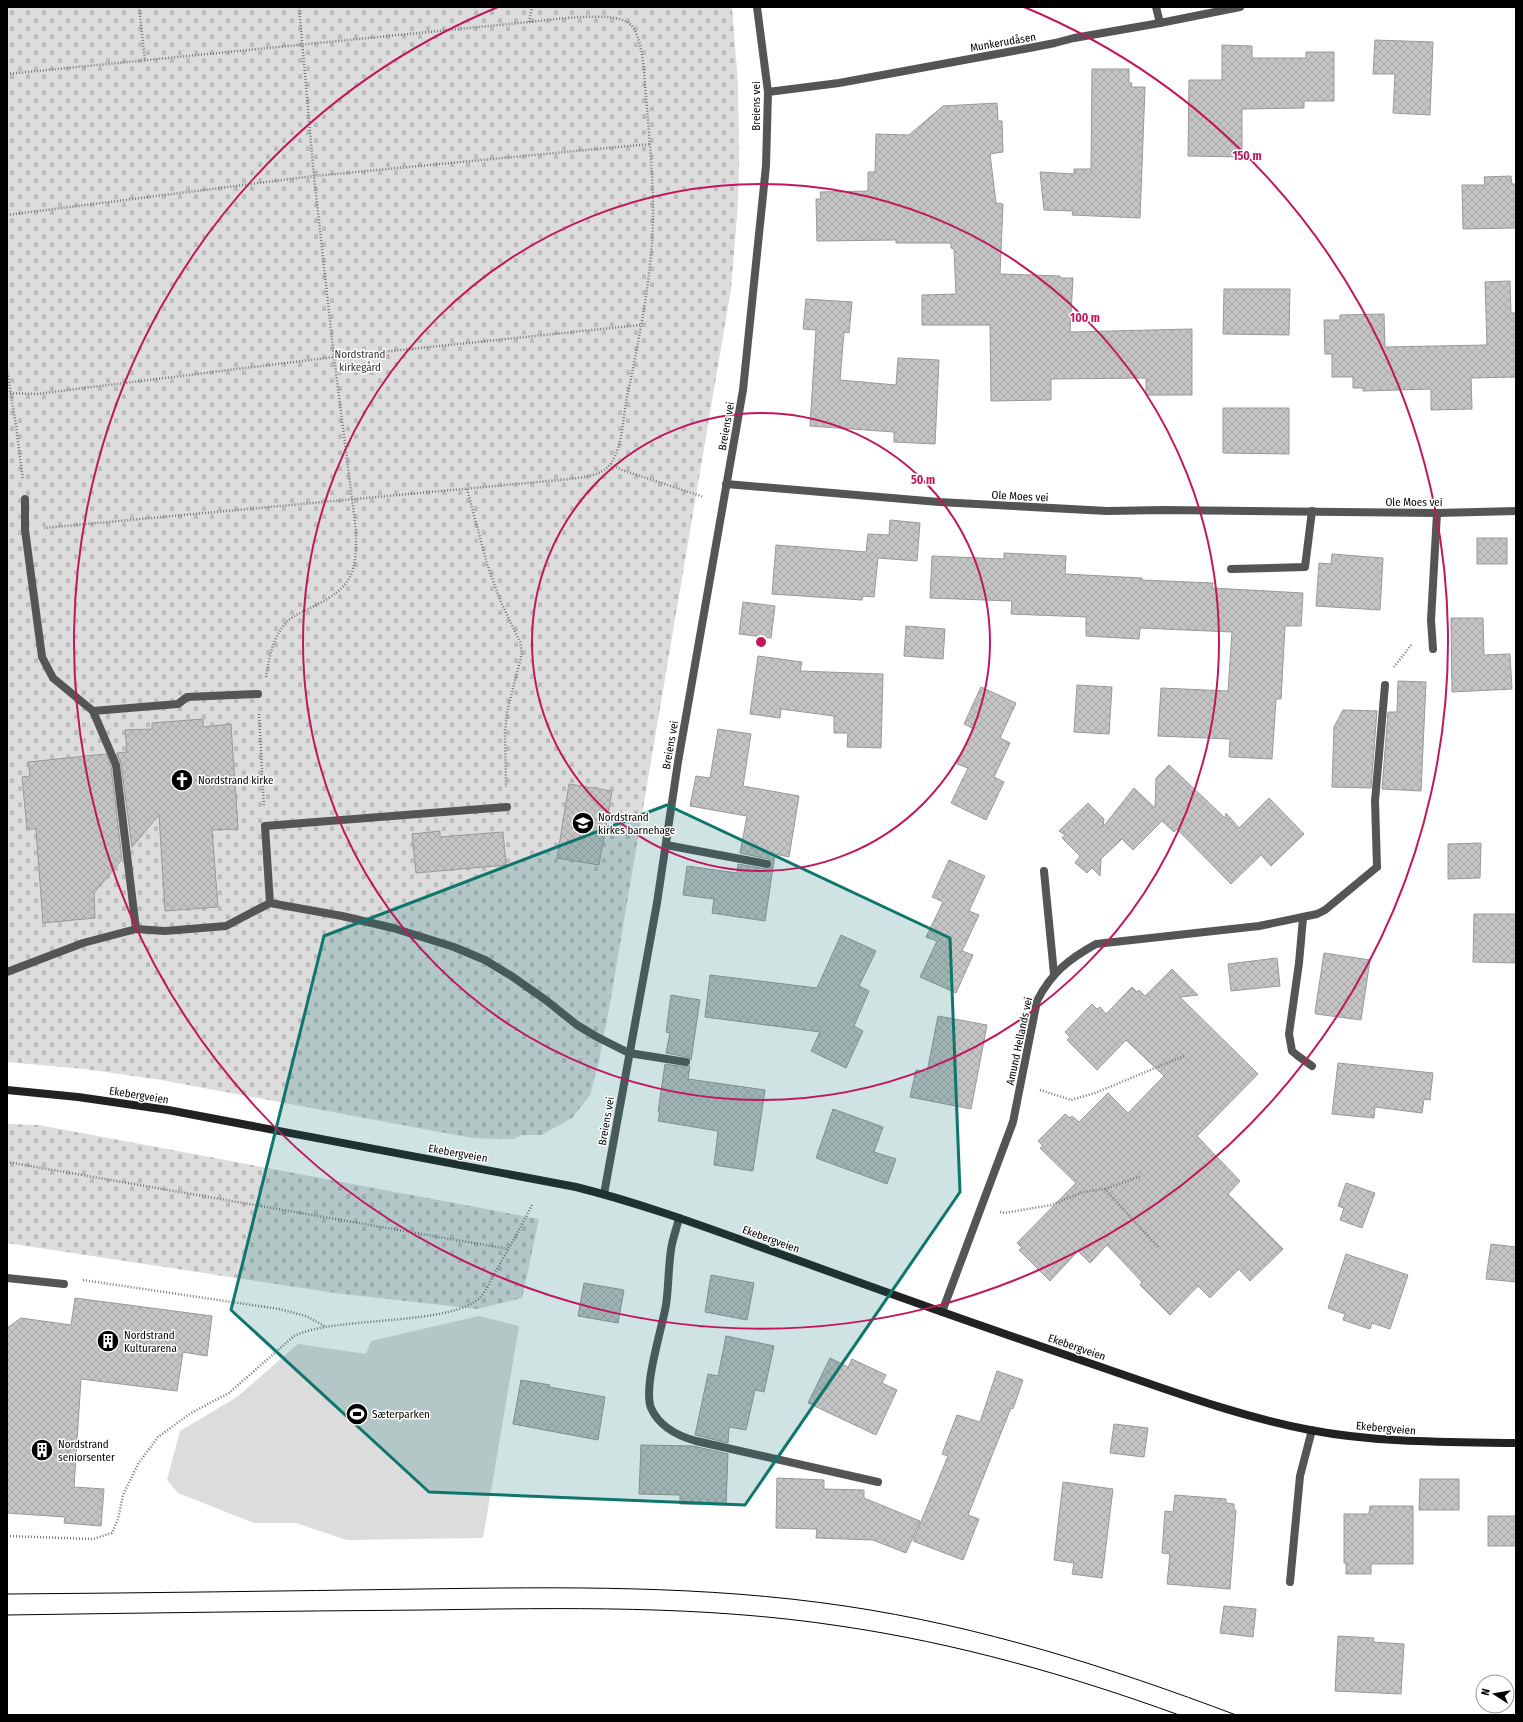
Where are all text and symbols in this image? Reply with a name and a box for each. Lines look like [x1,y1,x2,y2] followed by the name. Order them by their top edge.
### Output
[969,30,1037,55] street label: Munkerudåsen
[750,81,763,131] street label: Breiens vei
[1232,149,1262,163] text: 150 m
[1070,311,1100,325] text: 100 m
[335,348,385,374] park label: Nordstrand kirkegård
[716,400,737,452] street label: Breiens vei
[911,473,935,487] text: 50 m
[991,489,1049,504] street label: Ole Moes vei
[1385,496,1443,509] street label: Ole Moes vei
[754,635,768,649] centre of rings
[660,719,681,771] street label: Breiens vei
[169,767,195,793] church icon: Nordstrand kirke
[198,774,274,787] place label: Nordstrand kirke
[570,810,596,836] school or university icon: Nordstrand kirkes barnehage
[598,811,675,837] place label: Nordstrand kirkes barnehage
[1004,996,1035,1086] street label: Amund Hellands vei
[108,1084,170,1107] street label: Ekebergveien
[596,1095,617,1147] street label: Breiens vei
[427,1142,489,1165] street label: Ekebergveien
[740,1223,801,1256] street label: Ekebergveien
[95,1328,121,1354] building icon: Nordstrand Kulturarena
[124,1329,177,1355] place label: Nordstrand Kulturarena
[1046,1332,1107,1363] street label: Ekebergveien
[344,1401,370,1427] sports icon: Sæterparken
[372,1408,430,1421] place label: Sæterparken
[1355,1419,1416,1438] street label: Ekebergveien
[29,1437,55,1463] building icon: Nordstrand seniorsenter
[58,1438,115,1464] place label: Nordstrand seniorsenter
[1475,1674,1515,1714] north arrow
[1479,1687,1493,1697] text: N

